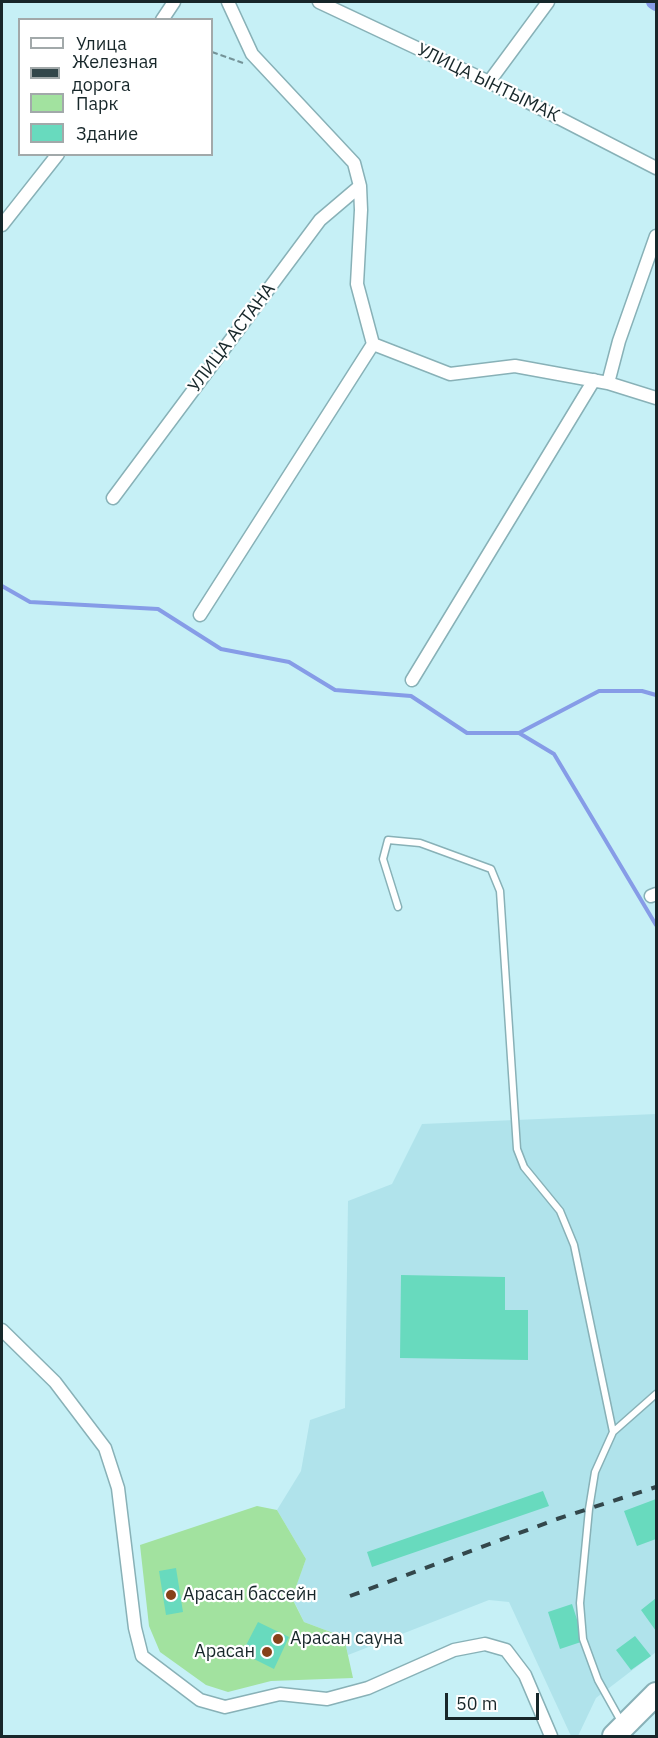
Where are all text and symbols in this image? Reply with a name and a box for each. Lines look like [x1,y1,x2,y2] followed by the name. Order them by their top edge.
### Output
[18,18,213,156] legend
[76,32,127,55] text: Улица
[413,39,563,127] street label: УЛИЦА ЫНТЫМАК
[72,50,158,96] text: Железная дорога
[76,92,118,115] text: Парк
[76,122,138,145] text: Здание
[184,279,280,397] street label: УЛИЦА АСТАНА
[183,1584,317,1606] place label: Арасан бассейн
[164,1588,178,1602] marker: Арасан бассейн
[290,1628,403,1650] place label: Арасан сауна
[271,1632,285,1646] marker: Арасан сауна
[194,1641,255,1663] place label: Арасан
[260,1645,274,1659] marker: Арасан
[448,1681,542,1719] scale bar
[456,1692,498,1715] text: 50 m

